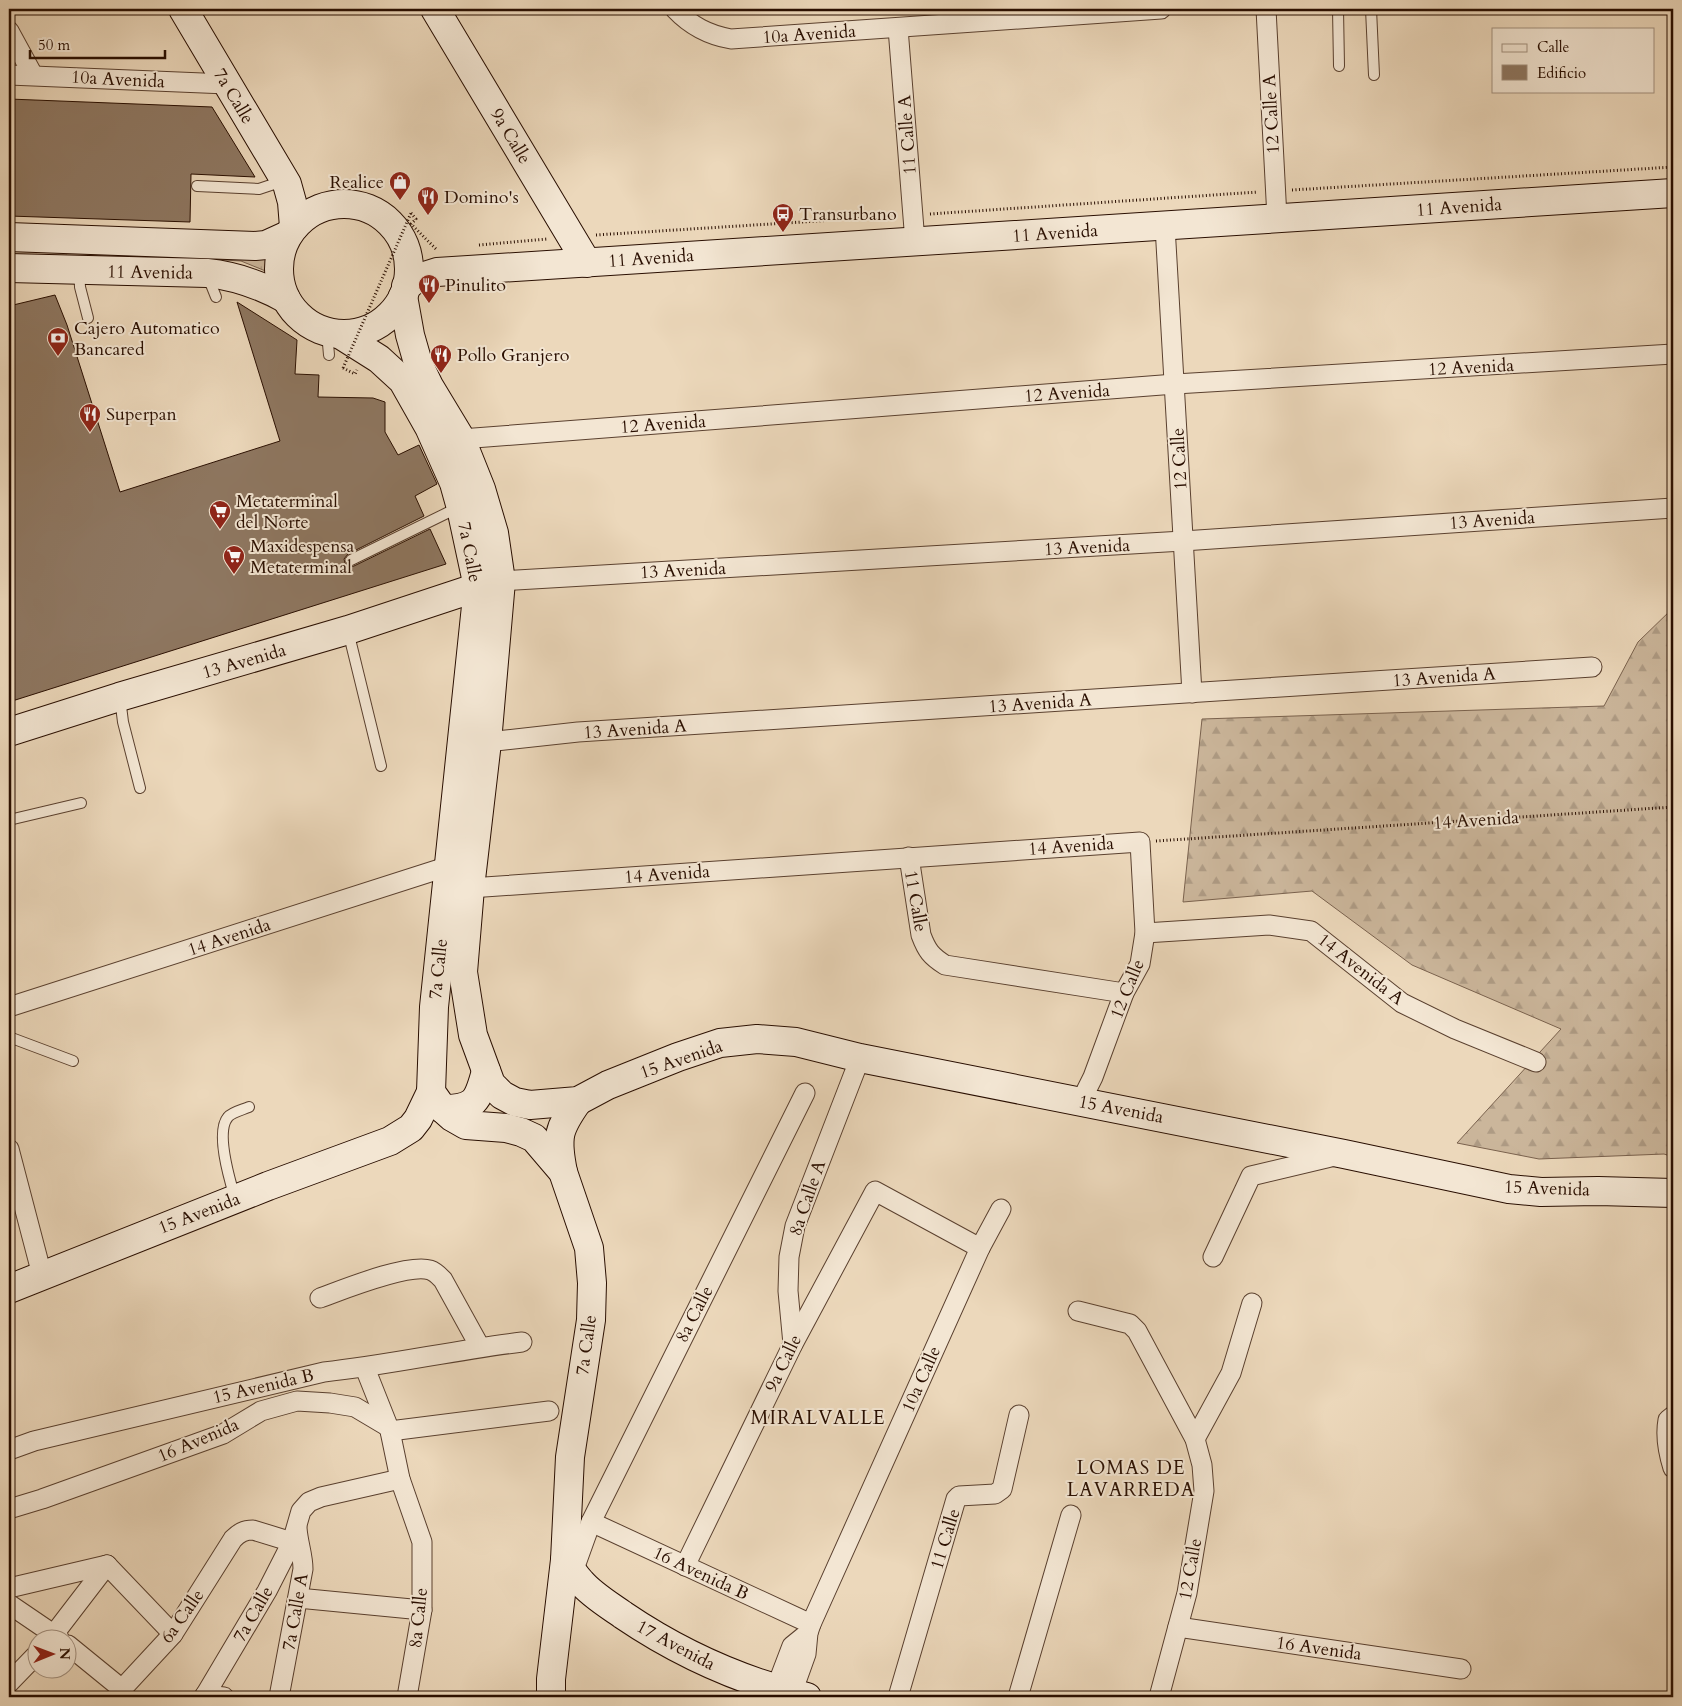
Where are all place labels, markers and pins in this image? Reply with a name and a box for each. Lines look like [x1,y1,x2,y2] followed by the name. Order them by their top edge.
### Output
[330,170,384,195] place label: Realice
[388,170,412,201] shop icon: Realice
[416,185,440,216] restaurant icon: Domino's
[444,185,519,210] place label: Domino's
[771,202,795,233] bus stop icon: Transurbano
[799,202,897,227] place label: Transurbano
[417,273,441,304] restaurant icon: Pinulito
[445,273,506,298] place label: Pinulito
[74,316,220,362] place label: Cajero Automatico Bancared
[46,326,70,357] bank icon: Cajero Automatico Bancared
[429,343,453,374] restaurant icon: Pollo Granjero
[457,343,570,368] place label: Pollo Granjero
[78,402,102,433] restaurant icon: Superpan
[106,402,178,427] place label: Superpan
[236,489,338,535] place label: Metaterminal del Norte
[208,499,232,530] supermarket icon: Metaterminal del Norte
[250,534,355,580] place label: Maxidespensa Metaterminal
[222,544,246,575] supermarket icon: Maxidespensa Metaterminal

